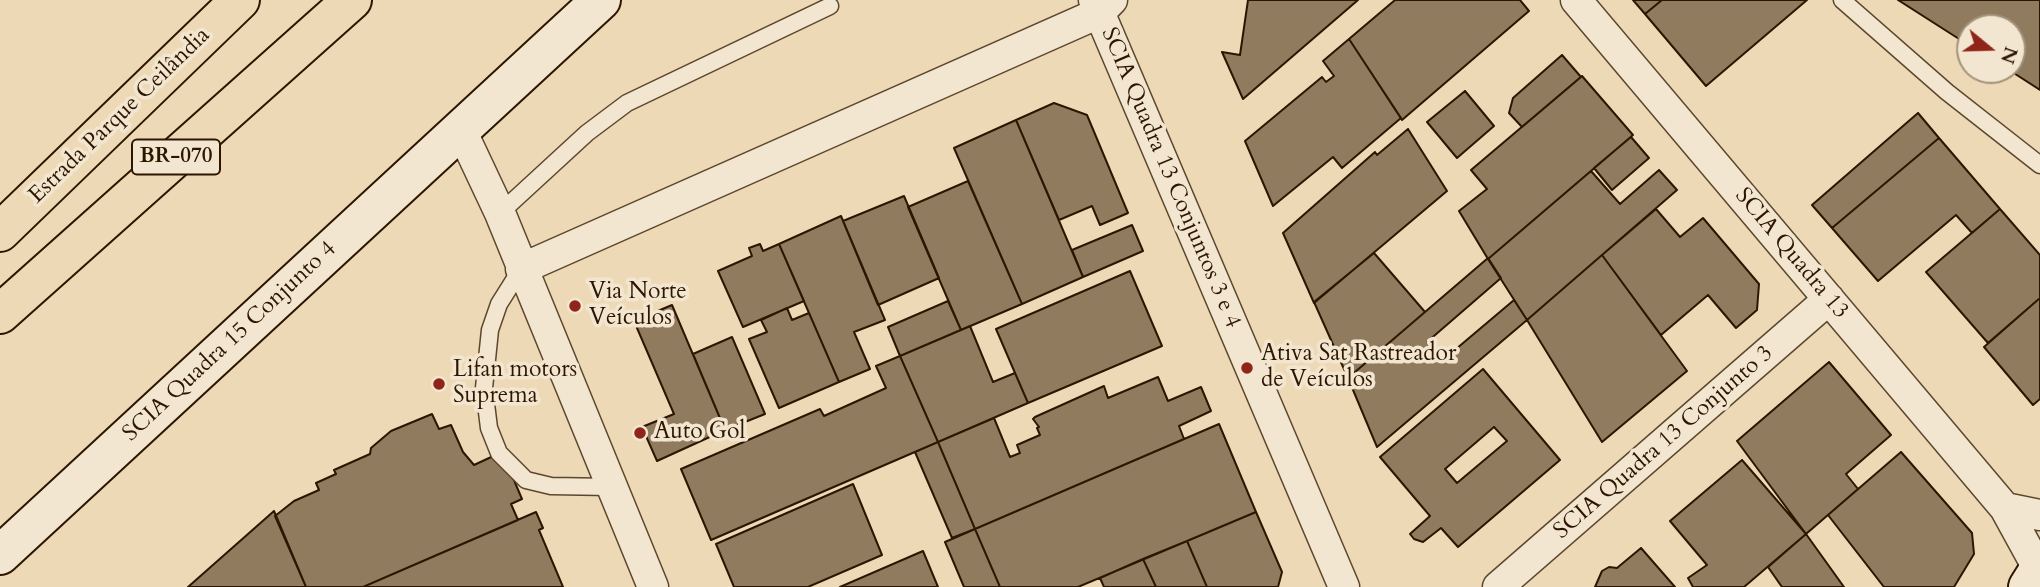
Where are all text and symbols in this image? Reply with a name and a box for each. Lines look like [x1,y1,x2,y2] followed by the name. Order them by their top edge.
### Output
[1956,14,2026,84] north arrow
[24,22,216,210] street label: Estrada Parque Ceilândia
[1094,24,1246,332] street label: SCIA Quadra 13 Conjuntos 3 e 4
[1994,43,2024,67] text: N
[132,140,220,174] road number: BR-070
[1728,183,1854,325] street label: SCIA Quadra 13
[118,236,342,448] street label: SCIA Quadra 15 Conjunto 4
[589,279,687,333] place label: Via Norte Veículos
[567,298,583,314] marker: Via Norte Veículos
[1549,340,1779,546] street label: SCIA Quadra 13 Conjunto 3
[1261,341,1456,395] place label: Ativa Sat Rastreador de Veículos
[453,357,577,411] place label: Lifan motors Suprema
[1239,360,1255,376] marker: Ativa Sat Rastreador de Veículos
[431,376,447,392] marker: Lifan motors Suprema
[654,419,745,447] place label: Auto Gol
[632,425,648,441] marker: Auto Gol

